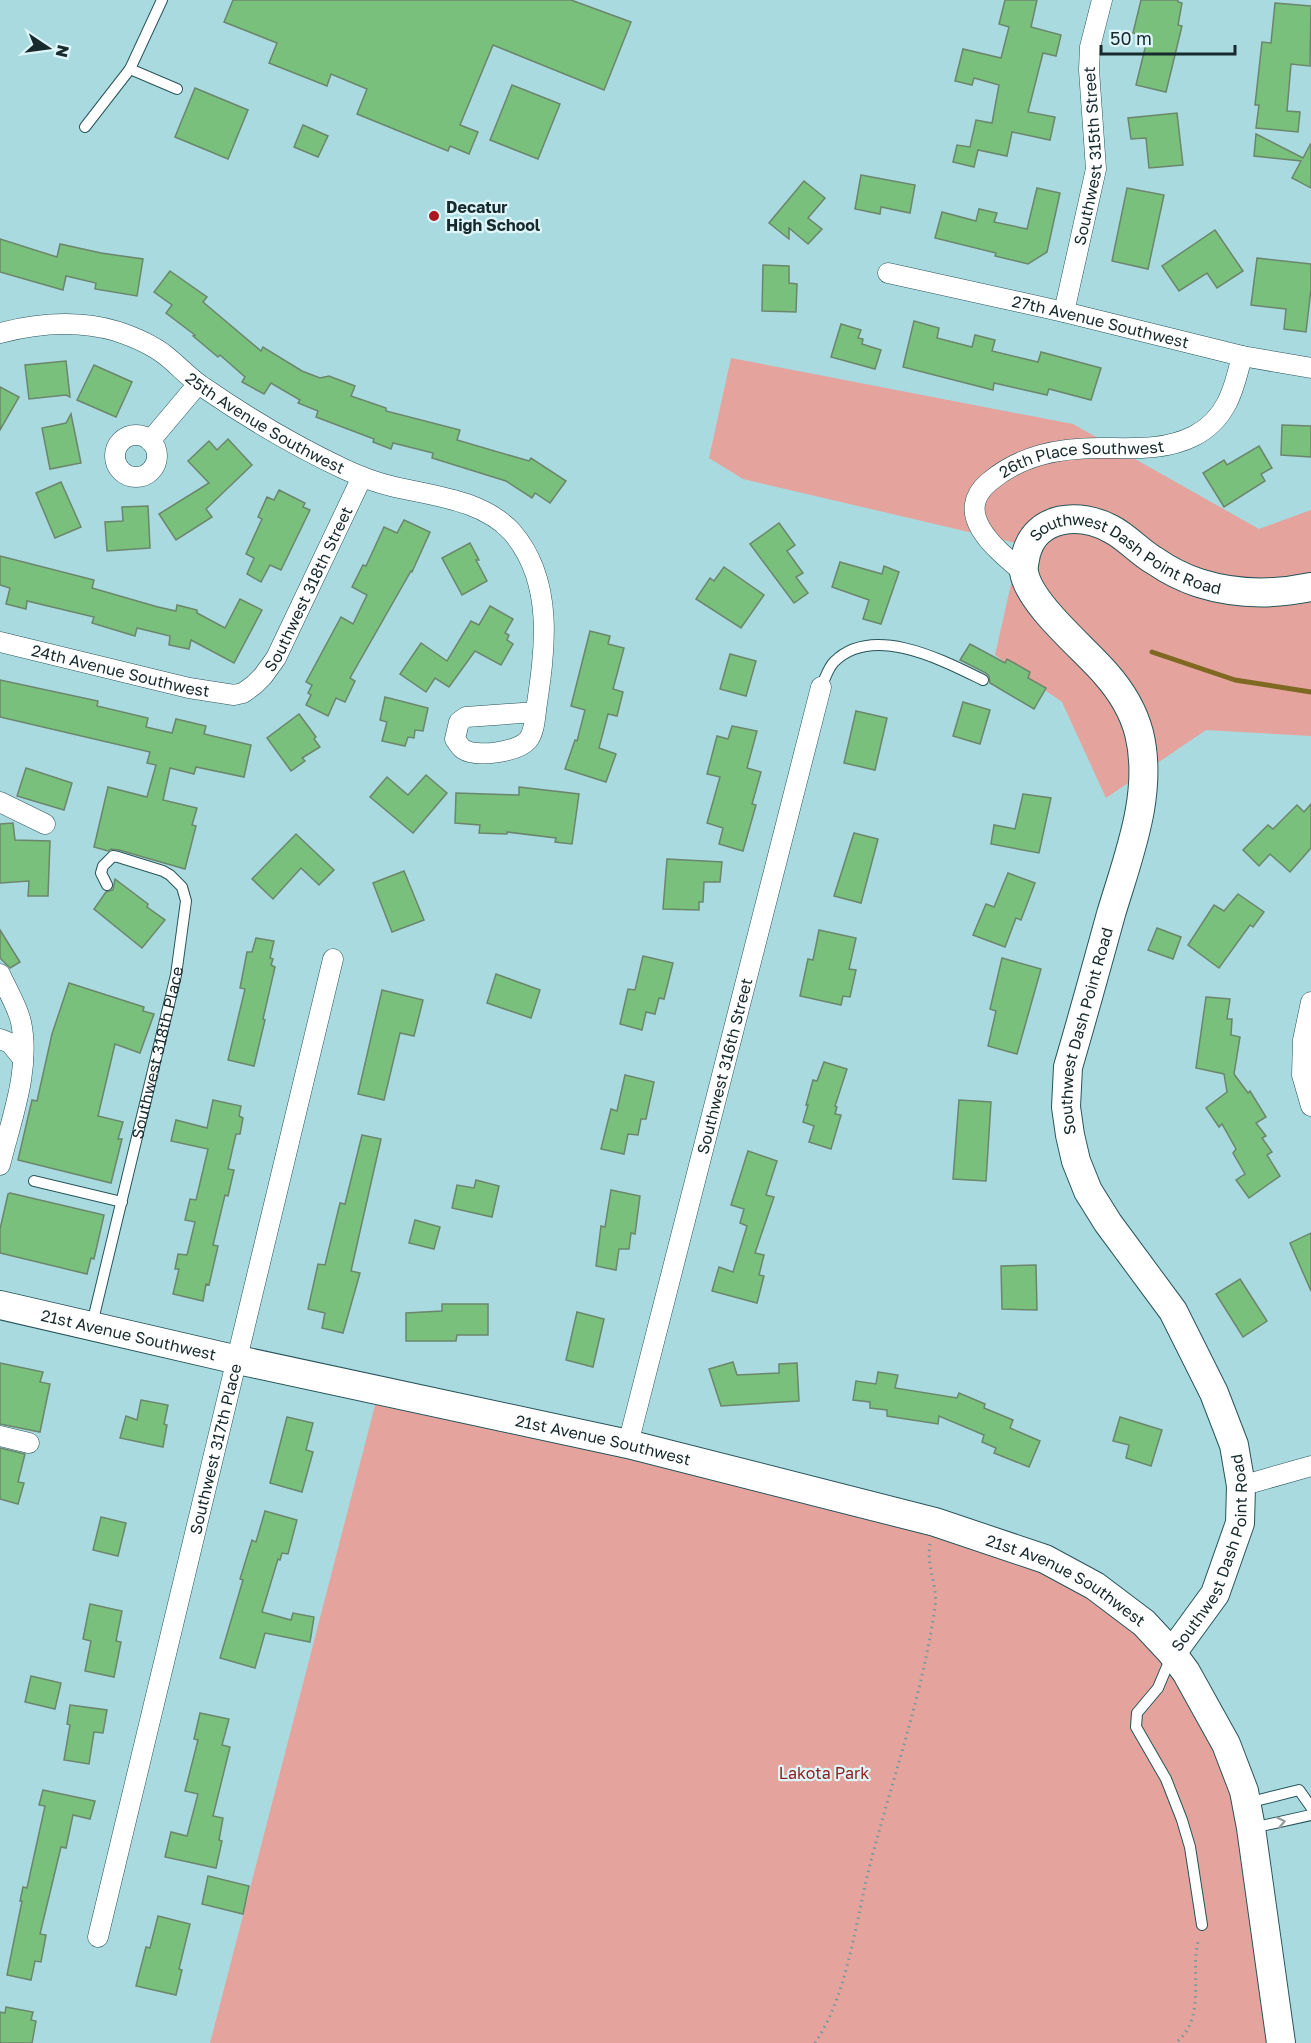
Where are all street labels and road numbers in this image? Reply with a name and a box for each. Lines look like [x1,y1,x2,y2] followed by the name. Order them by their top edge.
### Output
[1069,66,1106,247] street label: Southwest 315th Street
[1010,291,1191,352] street label: 27th Avenue Southwest
[182,368,348,478] street label: 25th Avenue Southwest
[995,436,1165,482] street label: 26th Place Southwest
[259,503,357,676] street label: Southwest 318th Street
[1025,509,1223,598] street label: Southwest Dash Point Road
[29,640,211,701] street label: 24th Avenue Southwest
[1056,925,1117,1136] street label: Southwest Dash Point Road
[127,965,187,1141] street label: Southwest 318th Place
[692,976,756,1156] street label: Southwest 316th Street
[39,1305,218,1365] street label: 21st Avenue Southwest
[185,1361,245,1536] street label: Southwest 317th Place
[514,1410,693,1470] street label: 21st Avenue Southwest
[1167,1453,1251,1655] street label: Southwest Dash Point Road
[983,1530,1149,1631] street label: 21st Avenue Southwest

